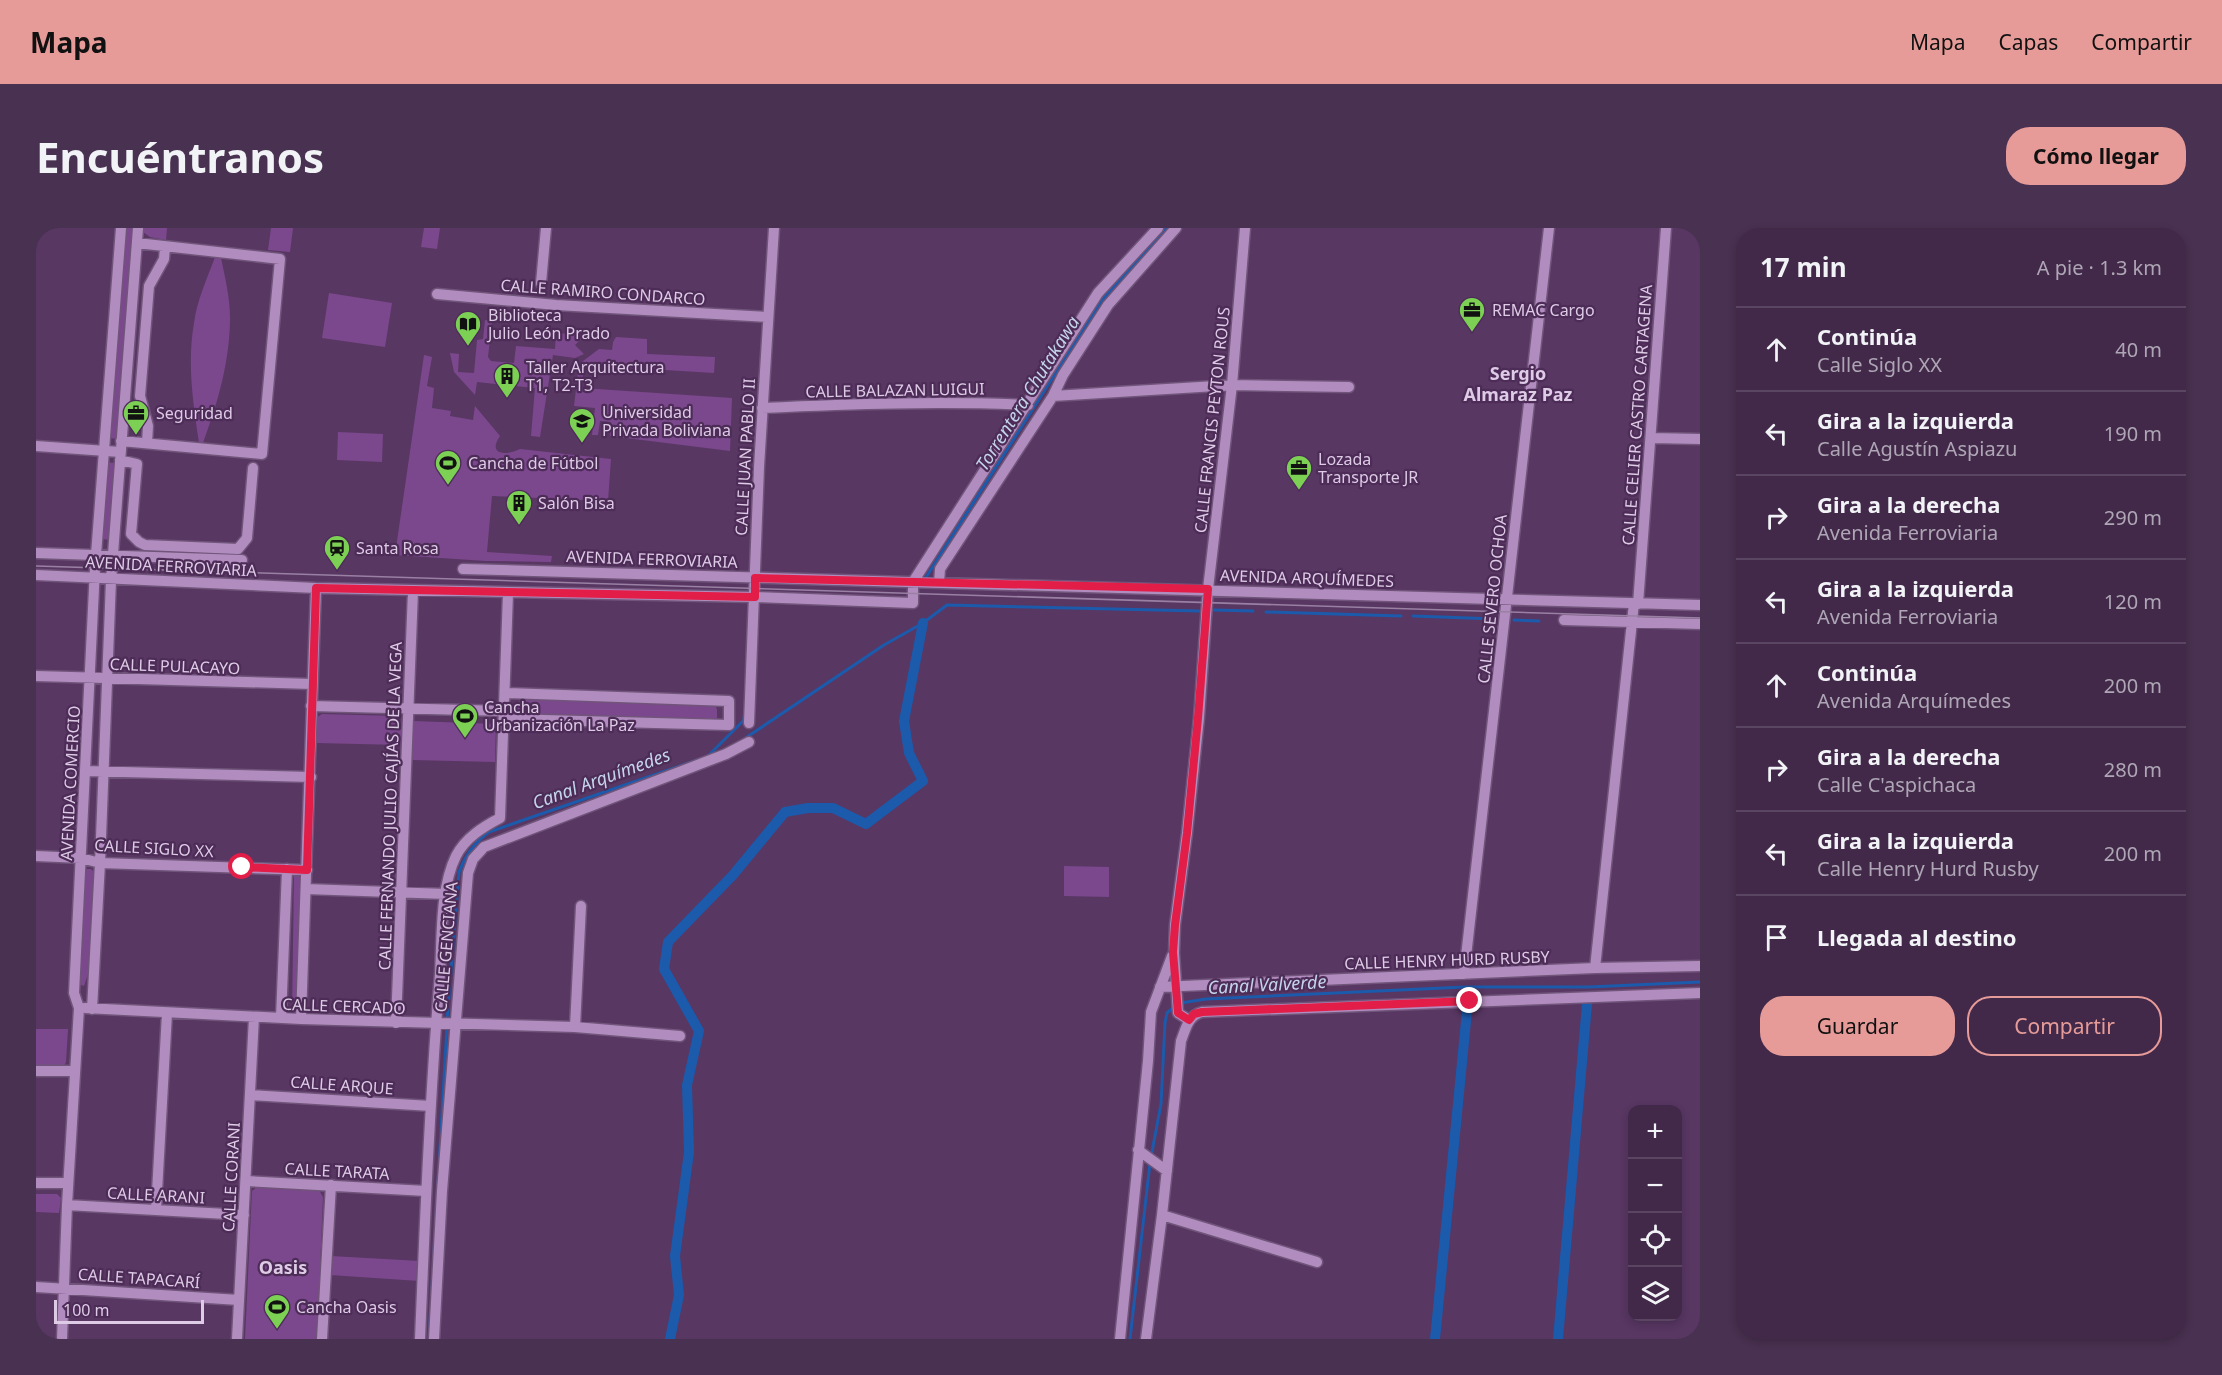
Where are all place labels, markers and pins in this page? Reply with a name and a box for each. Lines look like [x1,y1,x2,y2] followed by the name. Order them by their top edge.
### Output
[1457,295,1487,333] office icon: REMAC Cargo
[1492,299,1595,321] place label: REMAC Cargo
[486,304,610,344] place label: Biblioteca Julio León Prado
[453,309,483,347] library icon: Biblioteca Julio León Prado
[526,356,664,396] place label: Taller Arquitectura T1, T2-T3
[492,361,522,399] building icon: Taller Arquitectura T1, T2-T3
[121,398,151,436] office icon: Seguridad
[602,401,731,441] place label: Universidad Privada Boliviana
[156,402,233,424] place label: Seguridad
[567,406,597,444] school or university icon: Universidad Privada Boliviana
[433,448,463,486] sports icon: Cancha de Fútbol
[1318,448,1418,488] place label: Lozada Transporte JR
[468,452,598,474] place label: Cancha de Fútbol
[1284,453,1314,491] office icon: Lozada Transporte JR
[504,488,534,526] building icon: Salón Bisa
[538,492,615,514] place label: Salón Bisa
[322,533,352,571] station icon: Santa Rosa
[356,537,439,559] place label: Santa Rosa
[484,696,635,736] place label: Cancha Urbanización La Paz
[450,701,480,739] sports icon: Cancha Urbanización La Paz
[262,1292,292,1330] sports icon: Cancha Oasis
[296,1296,397,1318] place label: Cancha Oasis

